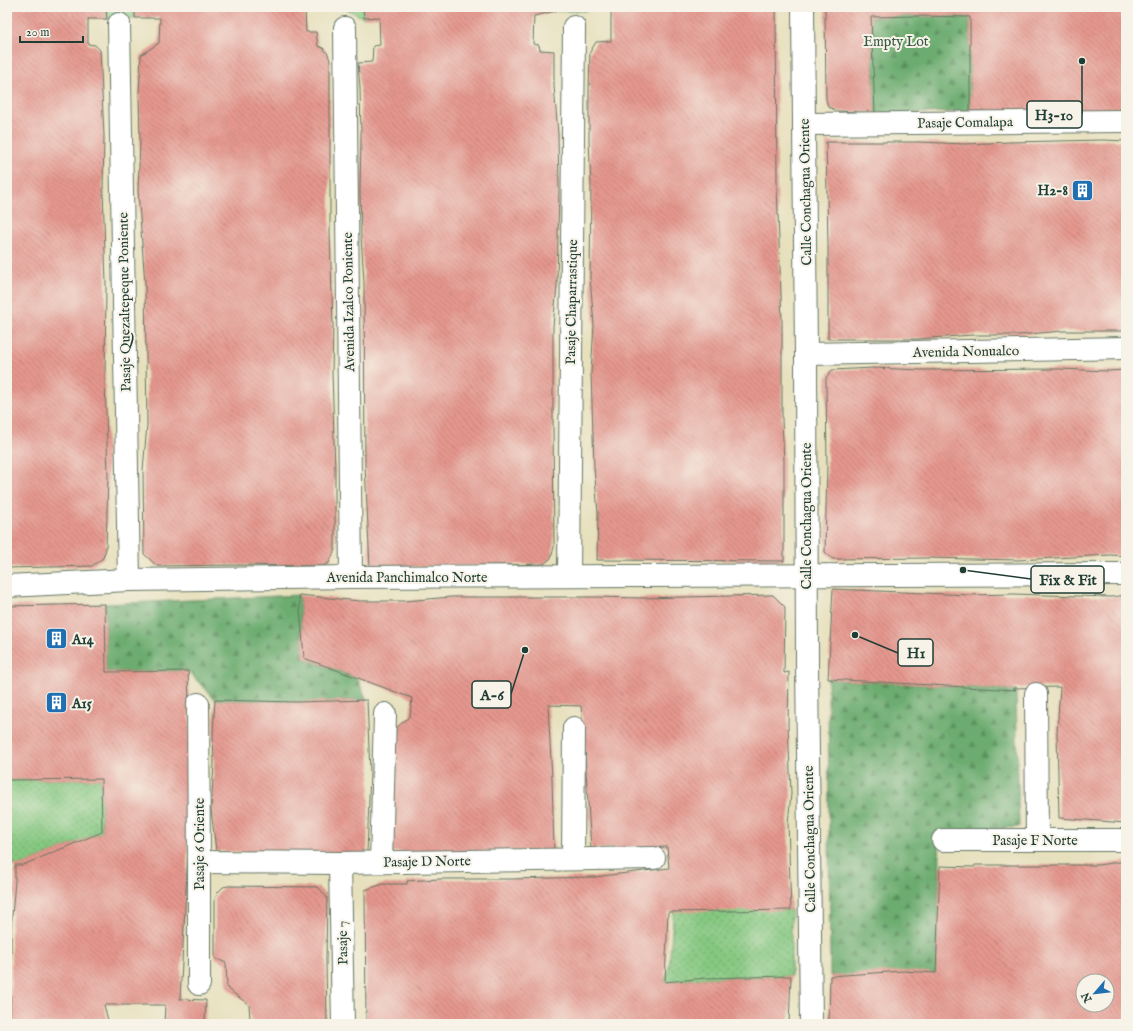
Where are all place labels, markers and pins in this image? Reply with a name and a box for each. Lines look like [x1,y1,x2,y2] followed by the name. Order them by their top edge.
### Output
[1027,101,1082,128] callout: H3-10
[1070,177,1096,203] building icon: H2-8
[1037,182,1069,200] place label: H2-8
[1031,566,1104,593] callout: Fix & Fit
[43,626,69,652] building icon: A14
[71,631,95,649] place label: A14
[898,639,933,666] callout: H1
[472,681,511,708] callout: A-6
[43,690,69,716] building icon: A15
[71,695,92,713] place label: A15

